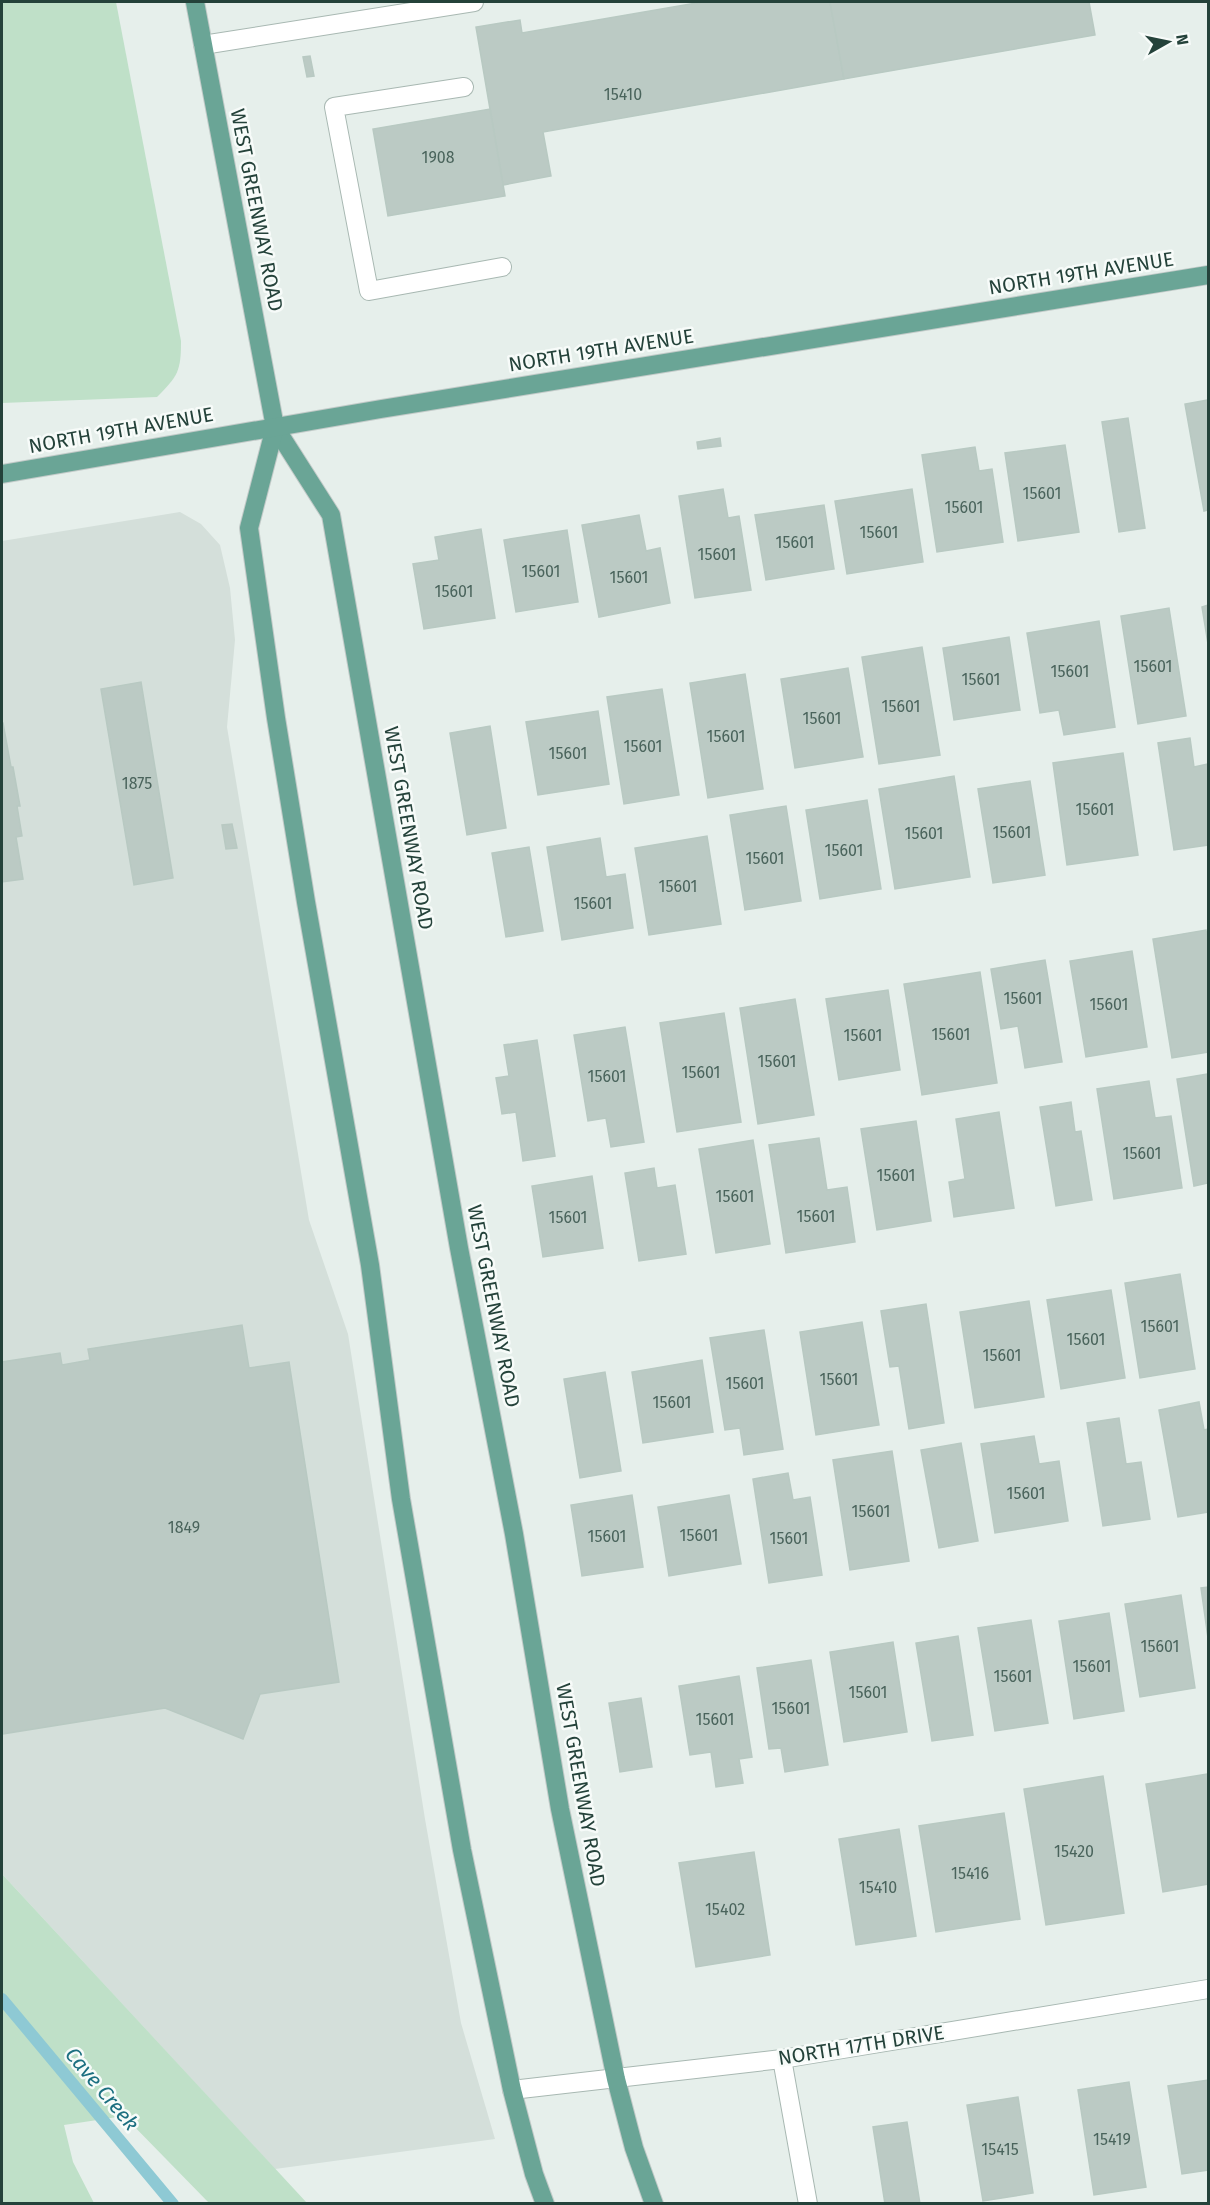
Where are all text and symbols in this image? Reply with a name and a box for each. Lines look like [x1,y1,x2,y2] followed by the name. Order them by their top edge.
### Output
[1138,12,1198,72] north arrow
[1172,33,1193,46] text: N
[604,85,642,104] house number: 15410
[226,107,288,313] street label: WEST GREENWAY ROAD
[421,148,455,167] house number: 1908
[987,247,1175,299] street label: NORTH 19TH AVENUE
[507,324,695,376] street label: NORTH 19TH AVENUE
[27,402,215,458] street label: NORTH 19TH AVENUE
[1023,484,1061,503] house number: 15601
[945,498,983,517] house number: 15601
[860,523,898,542] house number: 15601
[776,533,814,552] house number: 15601
[698,545,736,564] house number: 15601
[522,562,560,581] house number: 15601
[610,568,648,587] house number: 15601
[435,582,473,601] house number: 15601
[1134,657,1172,676] house number: 15601
[1051,662,1089,681] house number: 15601
[962,670,1000,689] house number: 15601
[882,697,920,716] house number: 15601
[803,709,841,728] house number: 15601
[379,724,439,932] street label: WEST GREENWAY ROAD
[707,727,745,746] house number: 15601
[624,737,662,756] house number: 15601
[549,744,587,763] house number: 15601
[122,774,152,793] house number: 1875
[1076,800,1114,819] house number: 15601
[993,823,1031,842] house number: 15601
[905,824,943,843] house number: 15601
[825,841,863,860] house number: 15601
[746,849,784,868] house number: 15601
[659,877,697,896] house number: 15601
[574,894,612,913] house number: 15601
[1004,989,1042,1008] house number: 15601
[1090,995,1128,1014] house number: 15601
[932,1025,970,1044] house number: 15601
[844,1026,882,1045] house number: 15601
[758,1052,796,1071] house number: 15601
[682,1063,720,1082] house number: 15601
[588,1067,626,1086] house number: 15601
[1123,1144,1161,1163] house number: 15601
[877,1166,915,1185] house number: 15601
[716,1187,754,1206] house number: 15601
[463,1203,525,1409] street label: WEST GREENWAY ROAD
[797,1207,835,1226] house number: 15601
[549,1208,587,1227] house number: 15601
[1141,1317,1179,1336] house number: 15601
[1067,1330,1105,1349] house number: 15601
[983,1346,1021,1365] house number: 15601
[820,1370,858,1389] house number: 15601
[726,1374,764,1393] house number: 15601
[653,1393,691,1412] house number: 15601
[1007,1484,1045,1503] house number: 15601
[852,1502,890,1521] house number: 15601
[168,1518,200,1537] house number: 1849
[680,1526,718,1545] house number: 15601
[588,1527,626,1546] house number: 15601
[770,1529,808,1548] house number: 15601
[1141,1637,1179,1656] house number: 15601
[1073,1657,1111,1676] house number: 15601
[994,1667,1032,1686] house number: 15601
[551,1681,611,1889] street label: WEST GREENWAY ROAD
[849,1683,887,1702] house number: 15601
[772,1699,810,1718] house number: 15601
[696,1710,734,1729] house number: 15601
[1054,1842,1094,1861] house number: 15420
[951,1864,989,1883] house number: 15416
[859,1878,897,1897] house number: 15410
[705,1900,745,1919] house number: 15402
[776,2020,946,2070] street label: NORTH 17TH DRIVE
[59,2042,145,2136] water label: Cave Creek
[1093,2130,1131,2149] house number: 15419
[981,2140,1019,2159] house number: 15415

